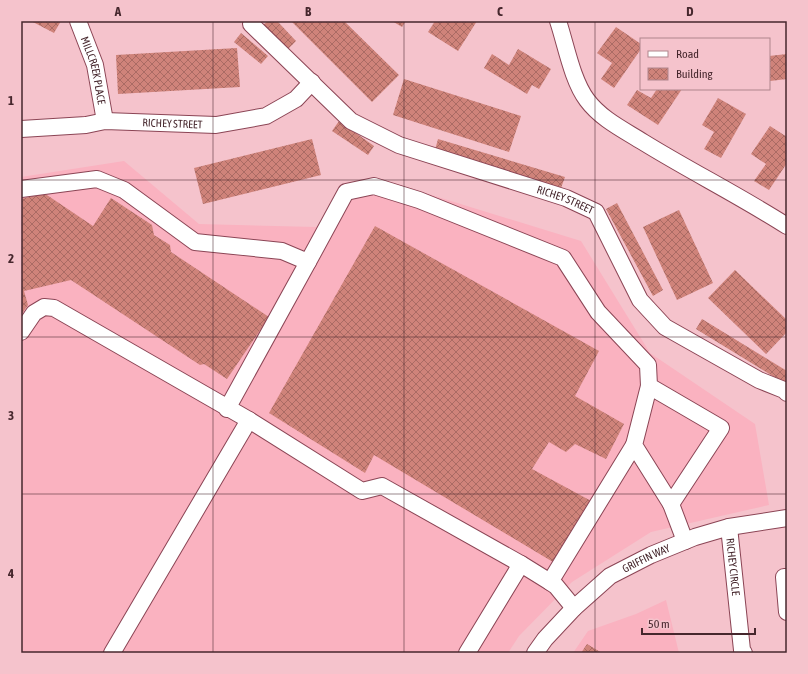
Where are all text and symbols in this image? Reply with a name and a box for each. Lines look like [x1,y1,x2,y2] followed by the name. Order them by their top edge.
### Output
[114,4,122,19] text: A
[305,4,312,19] text: B
[497,4,503,19] text: C
[686,4,694,19] text: D
[79,35,108,106] street label: MILLCREEK PLACE
[640,38,770,90] legend
[676,47,699,61] text: Road
[676,67,714,81] text: Building
[8,93,14,108] text: 1
[142,116,203,131] street label: RICHEY STREET
[535,183,596,216] street label: RICHEY STREET
[8,251,14,266] text: 2
[8,408,14,423] text: 3
[724,537,742,596] street label: RICHEY CIRCLE
[620,542,672,575] street label: GRIFFIN WAY
[7,566,14,581] text: 4
[642,610,755,636] scale bar
[648,617,670,631] text: 50 m

